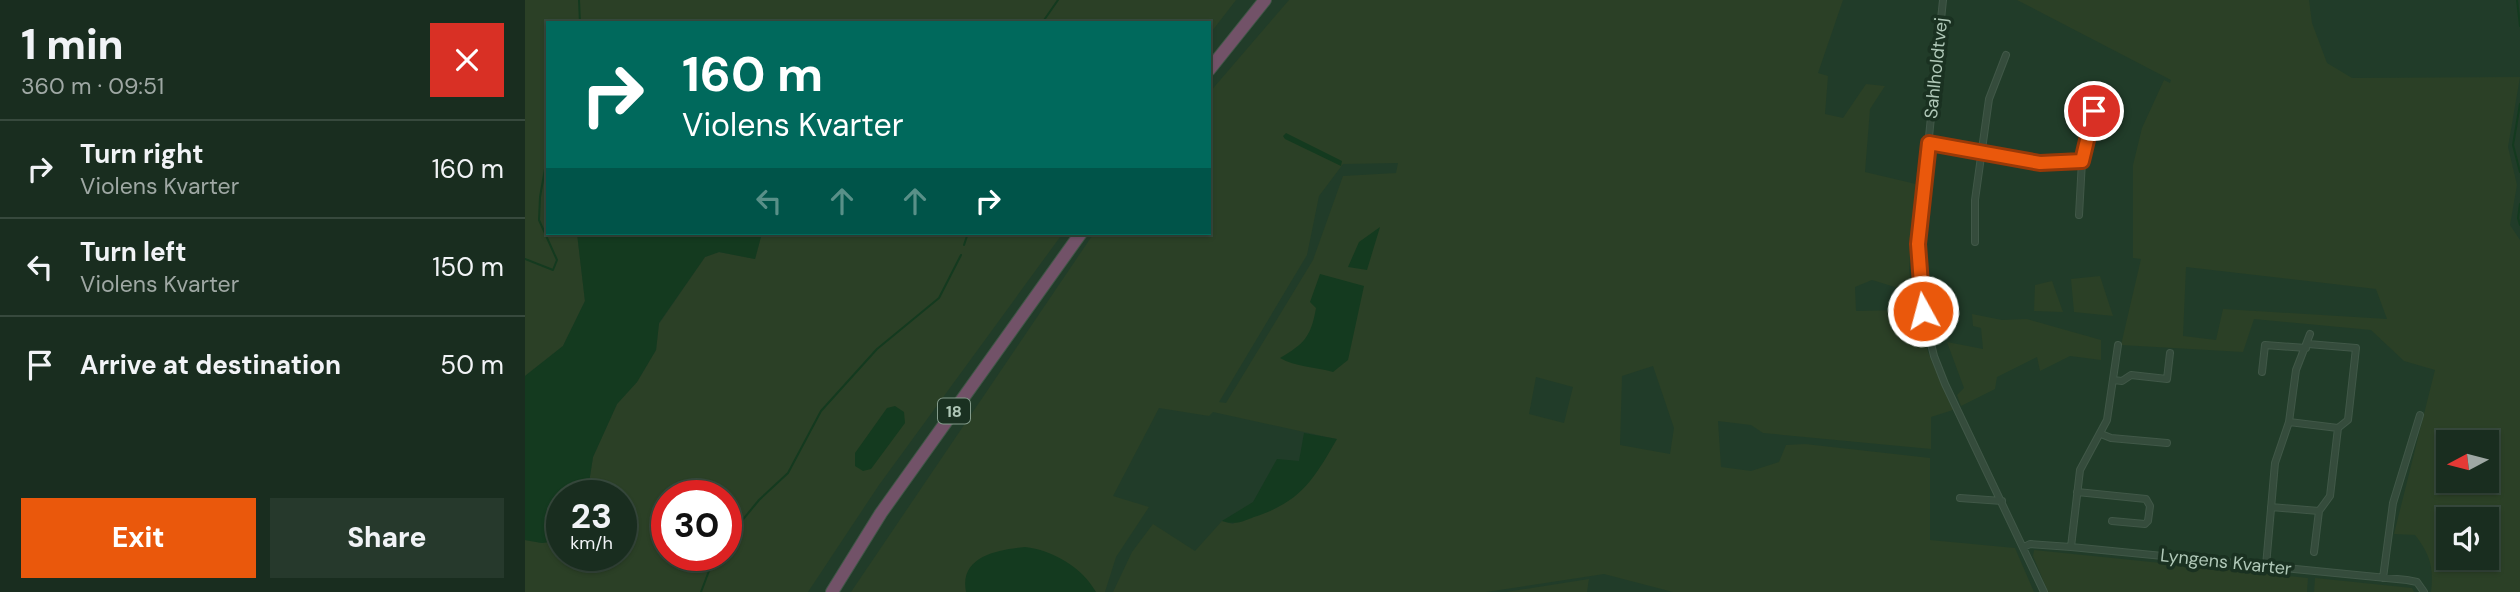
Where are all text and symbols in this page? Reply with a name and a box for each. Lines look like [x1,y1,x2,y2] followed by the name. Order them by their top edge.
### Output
[1919,16,1953,120] street label: Sahlholdtvej
[21,17,124,72] text: 1 min
[430,23,504,97] button: close
[682,42,823,106] text: 160 m
[567,49,658,140] icon: right
[21,71,164,101] text: 360 m · 09:51
[2064,81,2124,141] pin
[2075,92,2113,130] icon: arrive
[682,104,903,146] text: Violens Kvarter
[80,137,204,171] text: Turn right
[21,150,59,188] icon: right
[432,152,504,186] text: 160 m
[80,171,239,201] text: Violens Kvarter
[750,182,788,220] icon: left
[823,182,861,220] icon: ahead
[896,182,934,220] icon: ahead
[969,182,1007,220] icon: right
[80,235,187,269] text: Turn left
[21,248,59,286] icon: left
[432,250,504,284] text: 150 m
[80,269,239,299] text: Violens Kvarter
[1886,274,1960,348] position arrow
[21,346,59,384] icon: arrive
[80,348,341,382] text: Arrive at destination
[440,348,504,382] text: 50 m
[938,398,970,424] road number: 18
[2436,430,2499,494] north arrow
[2436,430,2499,570] map controls
[651,480,742,571] speed limit sign: 30
[571,493,612,539] text: 23
[21,498,256,578] button: Exit
[270,498,504,578] button: Share
[2436,507,2499,570] button: sound
[570,531,613,555] text: km/h
[2159,543,2293,581] street label: Lyngens Kvarter

